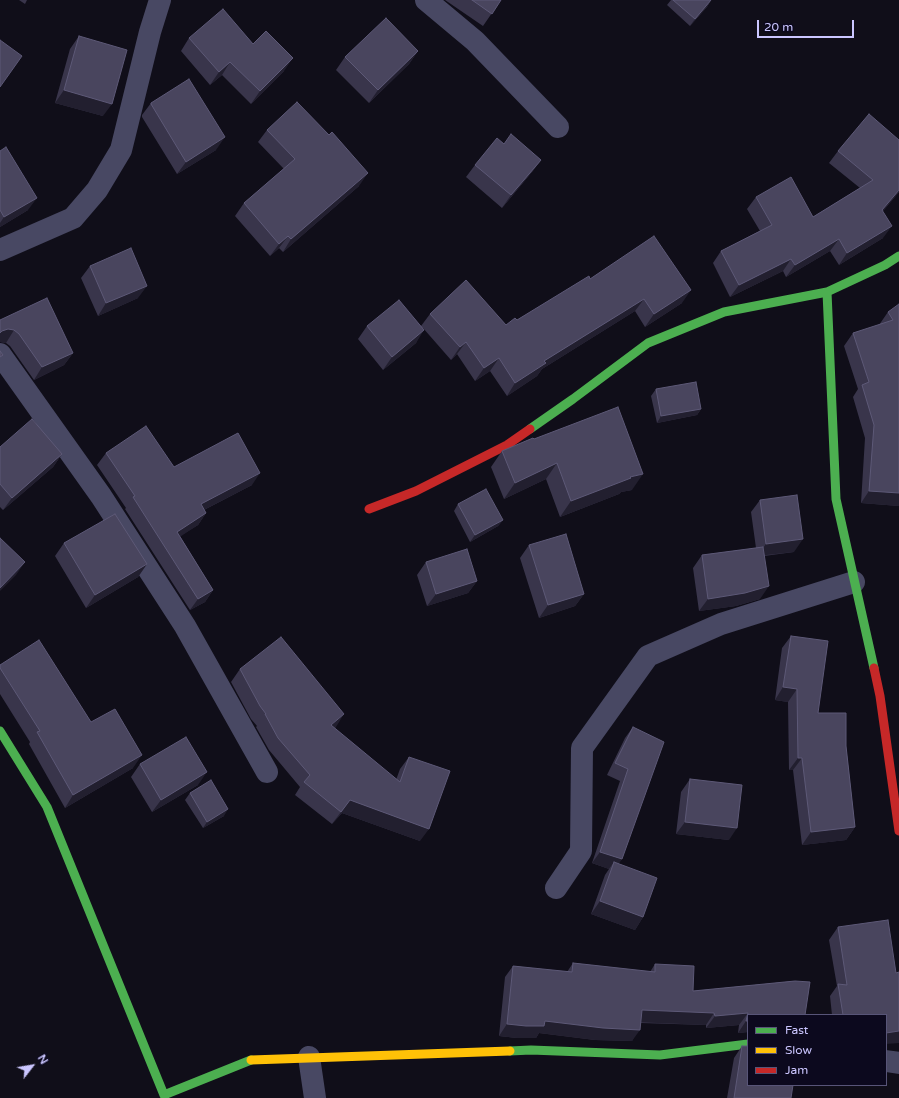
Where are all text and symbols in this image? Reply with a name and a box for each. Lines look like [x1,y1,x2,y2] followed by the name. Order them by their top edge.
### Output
[759,12,856,38] scale bar
[764,20,793,34] text: 20 m
[747,1014,887,1086] legend
[785,1023,808,1037] text: Fast
[785,1043,812,1057] text: Slow
[12,1046,52,1086] north arrow
[35,1052,51,1067] text: N
[785,1063,808,1077] text: Jam

